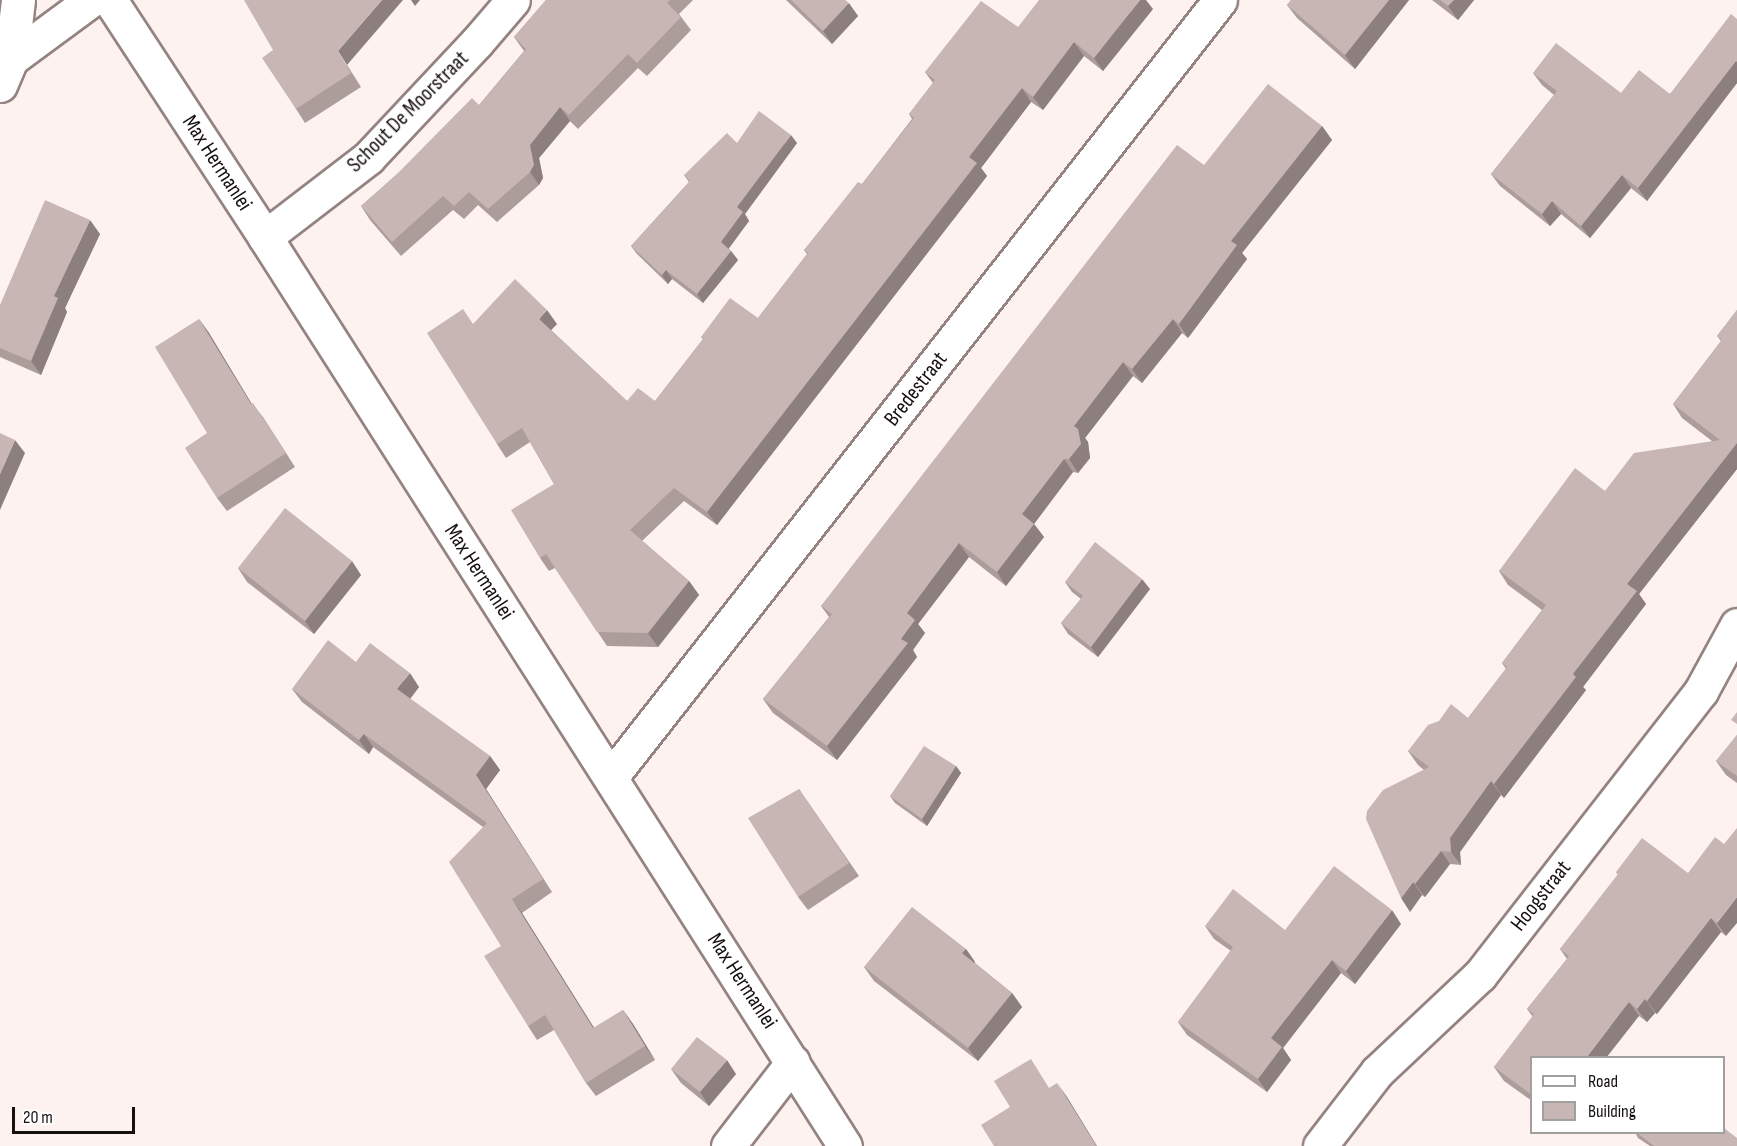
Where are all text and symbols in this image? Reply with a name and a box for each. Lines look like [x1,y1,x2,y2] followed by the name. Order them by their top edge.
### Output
[342,46,474,178] street label: Schout De Moorstraat
[176,110,258,216] street label: Max Hermanlei
[879,347,953,431] street label: Bredestraat
[438,519,520,625] street label: Max Hermanlei
[1505,855,1577,937] street label: Hoogstraat
[701,928,783,1034] street label: Max Hermanlei
[1530,1056,1725,1134] legend
[1588,1071,1618,1092] text: Road
[15,1095,138,1133] scale bar
[1588,1101,1636,1122] text: Building
[23,1107,53,1128] text: 20 m

